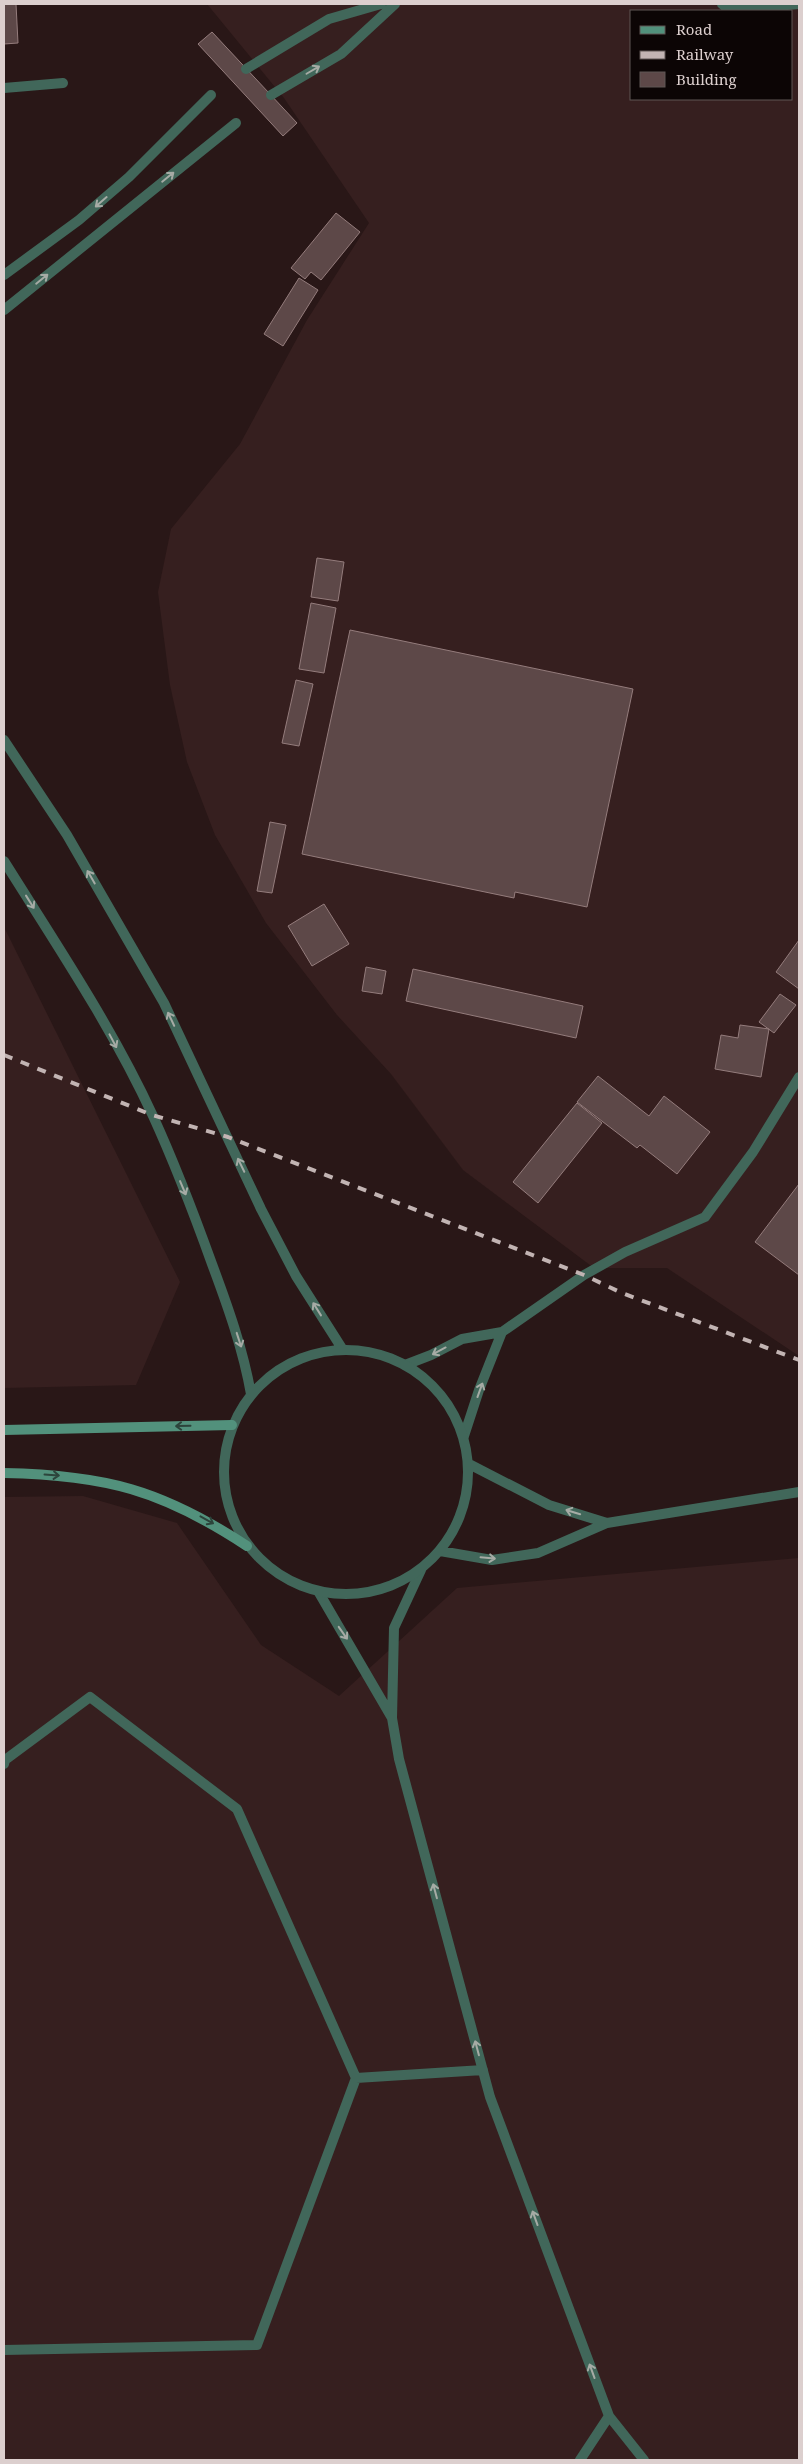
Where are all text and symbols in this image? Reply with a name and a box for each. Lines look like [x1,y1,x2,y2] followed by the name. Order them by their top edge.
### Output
[630,10,793,100] legend
[676,19,712,39] text: Road
[676,44,734,64] text: Railway
[305,65,319,75] one-way arrow
[676,69,737,89] text: Building
[162,172,175,183] one-way arrow
[94,196,107,207] one-way arrow
[35,274,48,285] one-way arrow
[86,870,96,885] one-way arrow
[24,895,35,909] one-way arrow
[166,1012,175,1027] one-way arrow
[109,1034,119,1048] one-way arrow
[236,1158,245,1173] one-way arrow
[179,1180,189,1195] one-way arrow
[312,1302,322,1316] one-way arrow
[235,1332,244,1348] one-way arrow
[432,1346,447,1356] one-way arrow
[476,1383,485,1398] one-way arrow
[176,1421,192,1431] one-way arrow
[44,1470,60,1480] one-way arrow
[565,1507,581,1516] one-way arrow
[199,1516,214,1525] one-way arrow
[480,1554,496,1563] one-way arrow
[338,1626,348,1640] one-way arrow
[429,1884,439,1900] one-way arrow
[472,2041,481,2057] one-way arrow
[530,2211,539,2227] one-way arrow
[587,2363,596,2379] one-way arrow

